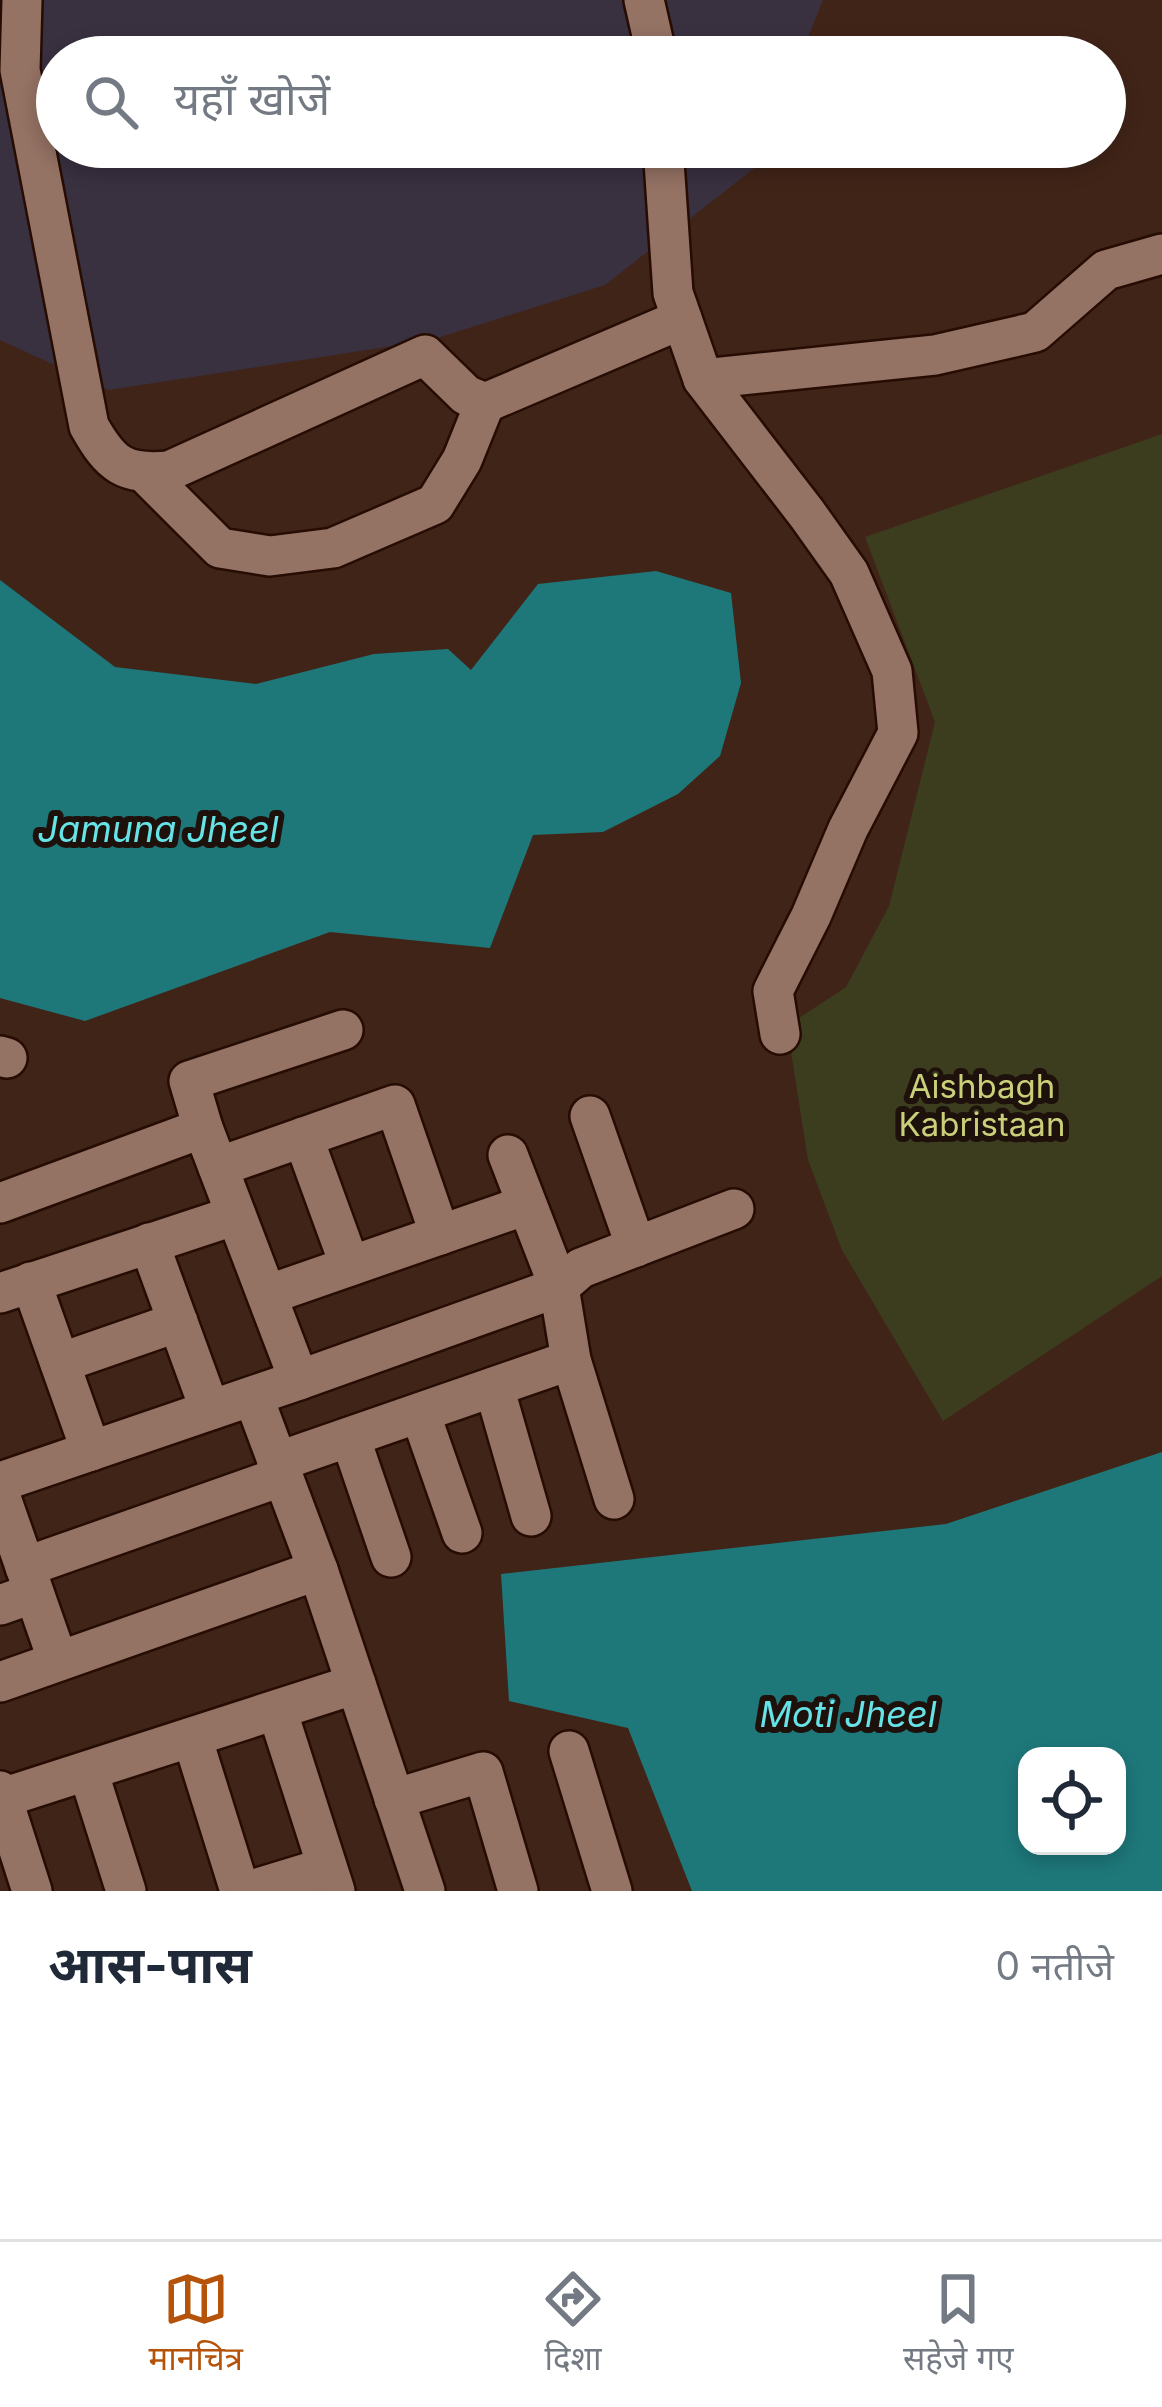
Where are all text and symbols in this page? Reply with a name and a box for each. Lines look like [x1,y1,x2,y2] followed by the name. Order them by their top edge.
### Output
[36,36,1126,168] search box
[78,69,144,135] icon: search
[174,71,330,126] text: यहाँ खोजें
[38,807,279,851] water label: Jamuna Jheel
[899,1066,1065,1144] park label: Aishbagh Kabristaan
[760,1692,937,1736] water label: Moti Jheel
[1018,1747,1126,1855] map controls
[1018,1747,1126,1855] button: locate
[48,1934,252,1995] text: आस-पास
[996,1942,1114,1989] text: 0 नतीजे
[149,2266,243,2383] tab: मानचित्र
[540,2266,606,2383] tab: दिशा
[903,2266,1013,2383] tab: सहेजे गए

